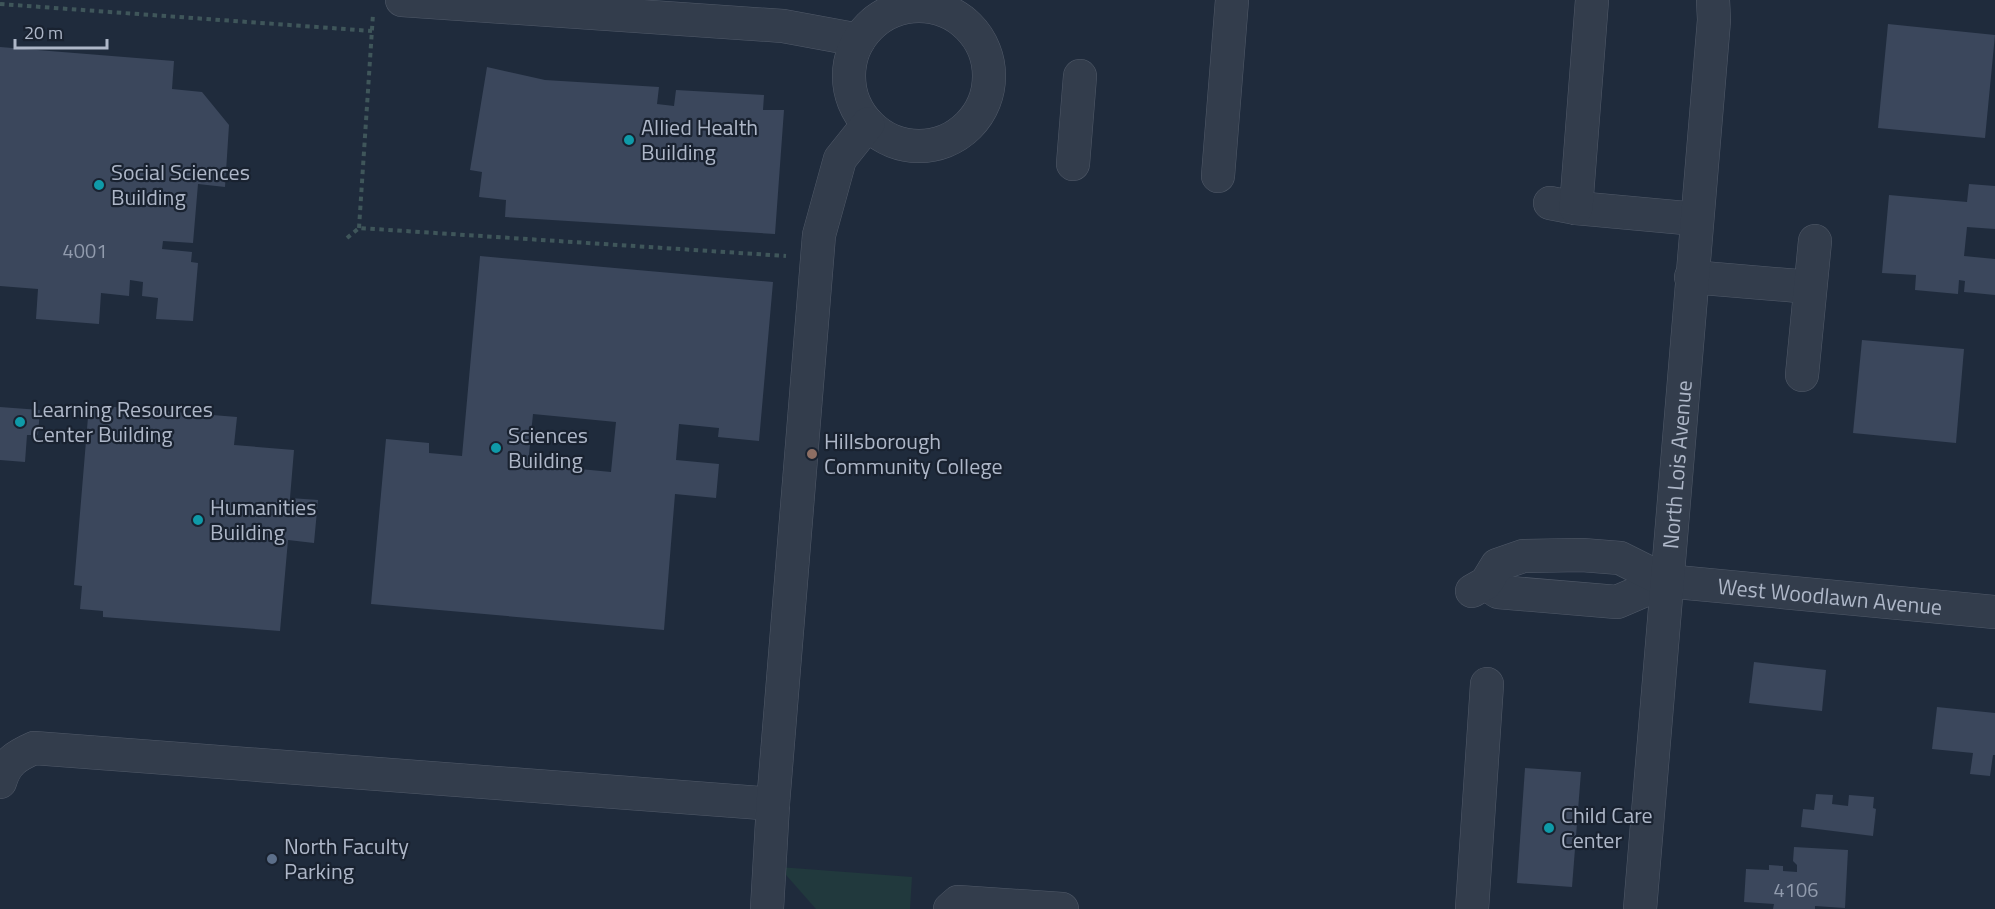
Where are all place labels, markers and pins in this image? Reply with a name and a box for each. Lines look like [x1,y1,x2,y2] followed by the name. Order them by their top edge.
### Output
[641,110,758,169] place label: Allied Health Building
[622,133,636,147] marker: Allied Health Building
[111,155,250,214] place label: Social Sciences Building
[92,178,106,192] marker: Social Sciences Building
[32,392,213,451] place label: Learning Resources Center Building
[13,415,27,429] marker: Learning Resources Center Building
[508,418,588,477] place label: Sciences Building
[824,424,1003,483] place label: Hillsborough Community College
[489,441,503,455] marker: Sciences Building
[805,447,819,461] marker: Hillsborough Community College
[210,490,316,549] place label: Humanities Building
[191,513,205,527] marker: Humanities Building
[1561,798,1653,857] place label: Child Care Center
[1542,821,1556,835] marker: Child Care Center
[284,829,409,888] place label: North Faculty Parking
[265,852,279,866] marker: North Faculty Parking

